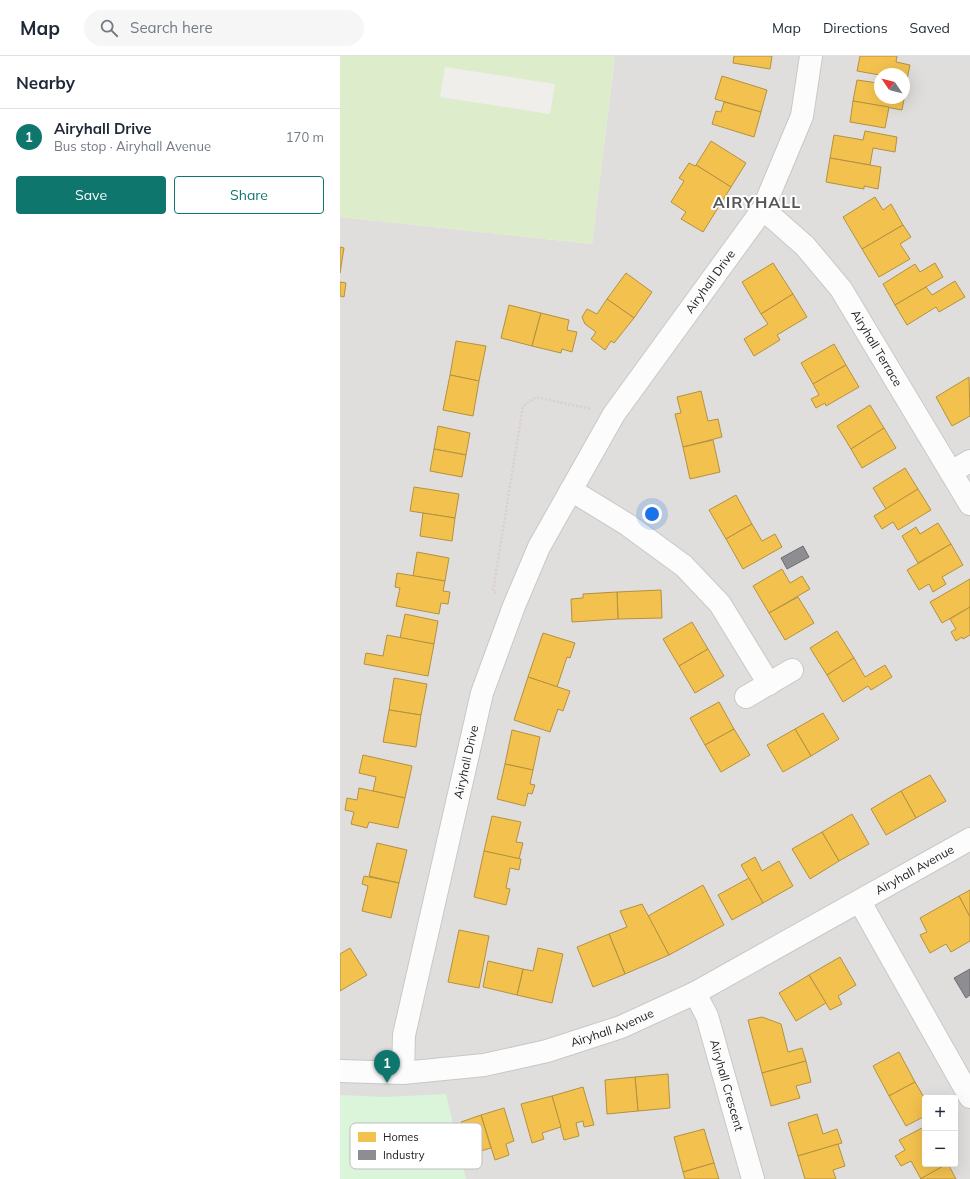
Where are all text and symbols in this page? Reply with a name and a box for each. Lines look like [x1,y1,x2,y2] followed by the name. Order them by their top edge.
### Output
[84,10,364,46] search box
[20,16,60,40] text: Map
[98,17,120,39] icon: search
[130,18,213,37] text: Search here
[772,19,801,37] text: Map
[823,19,888,37] text: Directions
[910,19,950,37] text: Saved
[874,68,910,104] north arrow
[16,72,75,93] text: Nearby
[54,119,151,138] text: Airyhall Drive
[25,129,33,145] text: 1
[286,129,324,145] text: 170 m
[54,138,211,154] text: Bus stop · Airyhall Avenue
[16,176,166,214] button: Save
[174,176,324,214] button: Share
[713,192,801,212] district label: AIRYHALL
[682,247,738,316] street label: Airyhall Drive
[848,307,906,389] street label: Airyhall Terrace
[642,504,662,524] your location
[450,724,481,800] street label: Airyhall Drive
[873,842,956,898] street label: Airyhall Avenue
[568,1005,656,1050] street label: Airyhall Avenue
[707,1038,747,1133] street label: Airyhall Crescent
[374,1050,400,1083] pin: 1
[922,1095,958,1167] map controls
[922,1095,958,1131] button: +
[350,1123,482,1169] legend
[383,1130,419,1144] text: Homes
[922,1131,958,1167] button: −
[383,1148,425,1162] text: Industry

